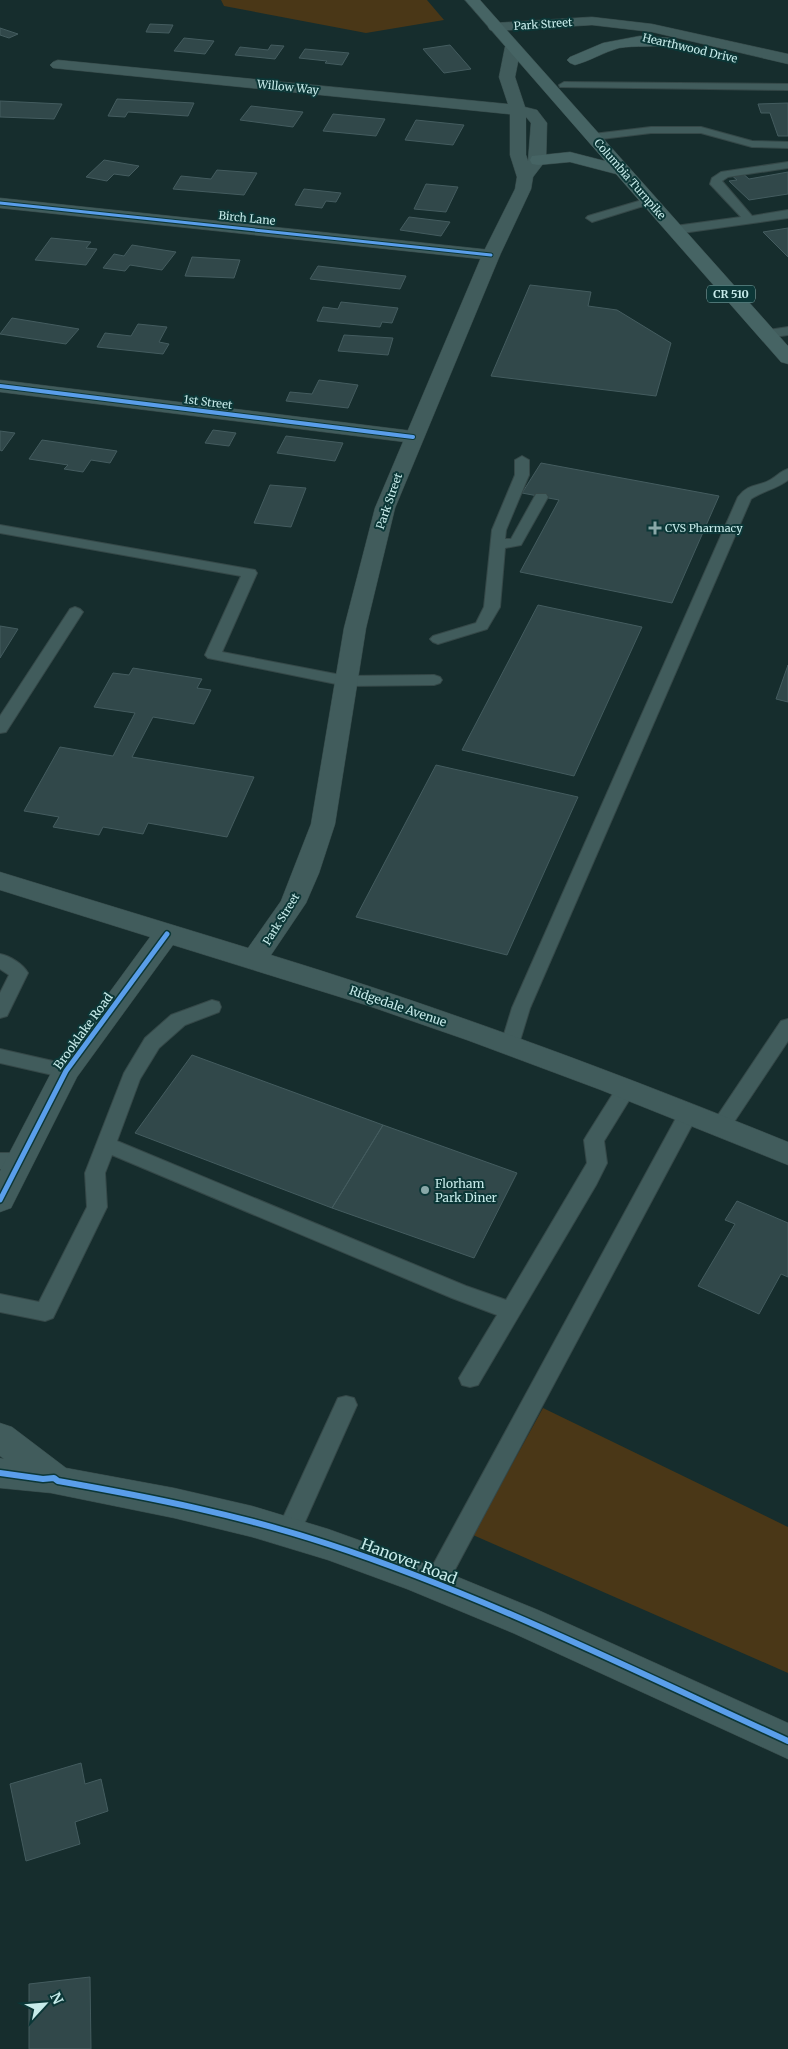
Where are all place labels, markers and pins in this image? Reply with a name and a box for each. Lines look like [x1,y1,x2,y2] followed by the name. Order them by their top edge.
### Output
[665,521,743,535] place label: CVS Pharmacy
[649,522,661,534] marker: CVS Pharmacy
[435,1176,498,1205] place label: Florham Park Diner
[419,1184,431,1196] marker: Florham Park Diner

